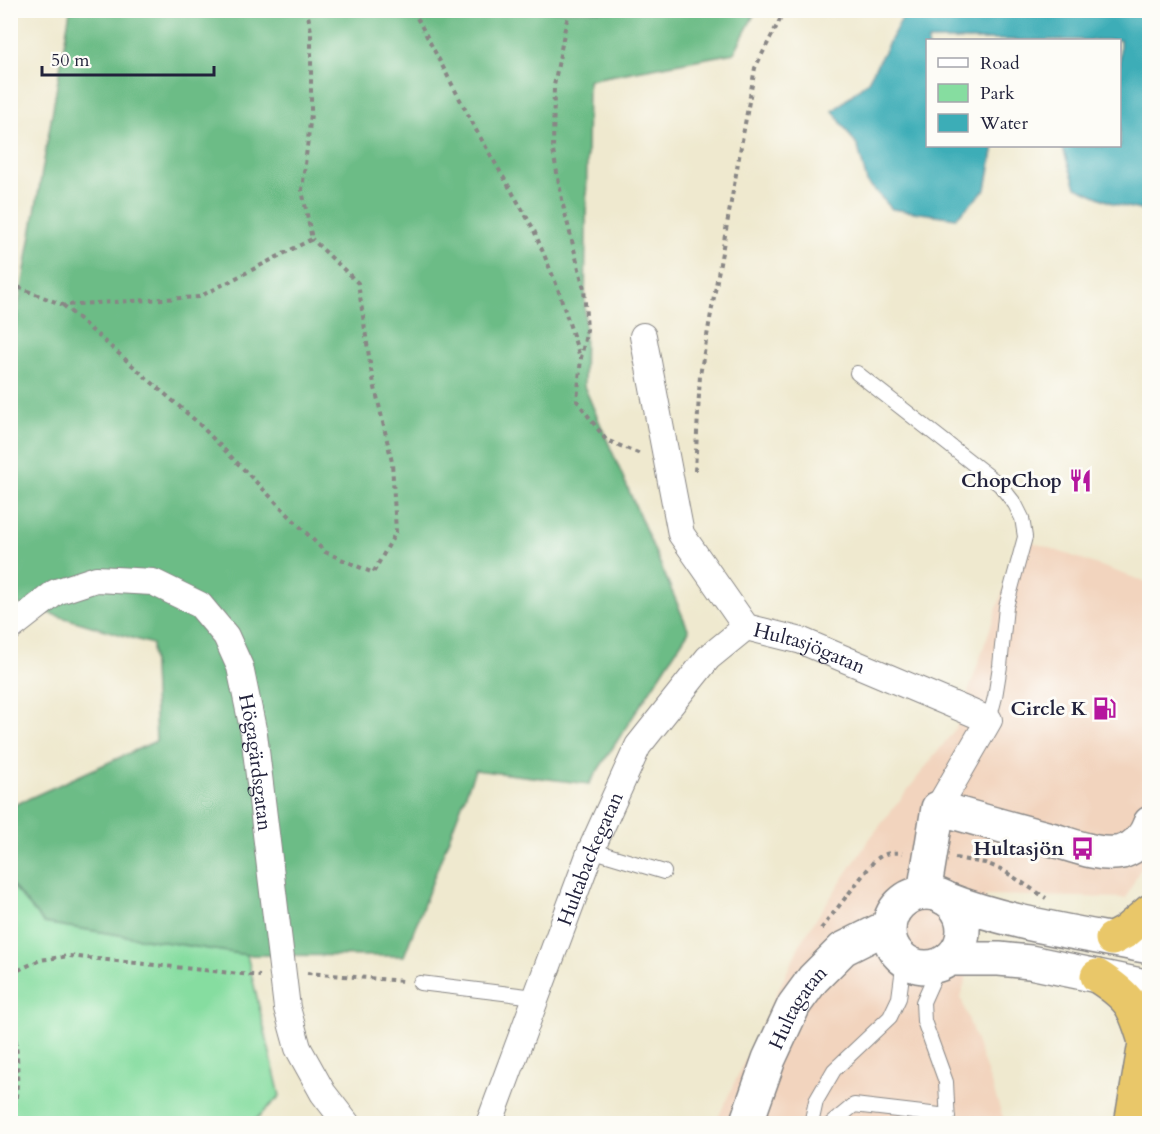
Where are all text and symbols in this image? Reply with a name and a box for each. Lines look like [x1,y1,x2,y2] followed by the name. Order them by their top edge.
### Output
[42,39,214,77] scale bar
[926,39,1121,147] legend
[51,48,90,73] text: 50 m
[980,51,1020,76] text: Road
[980,81,1015,106] text: Park
[979,111,1029,136] text: Water
[961,467,1062,494] place label: ChopChop
[1067,467,1093,493] restaurant icon: ChopChop
[751,616,870,681] street label: Hultasjögatan
[232,691,279,833] street label: Högagärdsgatan
[1010,695,1088,722] place label: Circle K
[1092,695,1118,721] fuel station icon: Circle K
[551,787,630,929] street label: Hultabackegatan
[974,835,1064,862] place label: Hultasjön
[1069,835,1095,861] bus stop icon: Hultasjön
[762,959,833,1054] street label: Hultagatan

